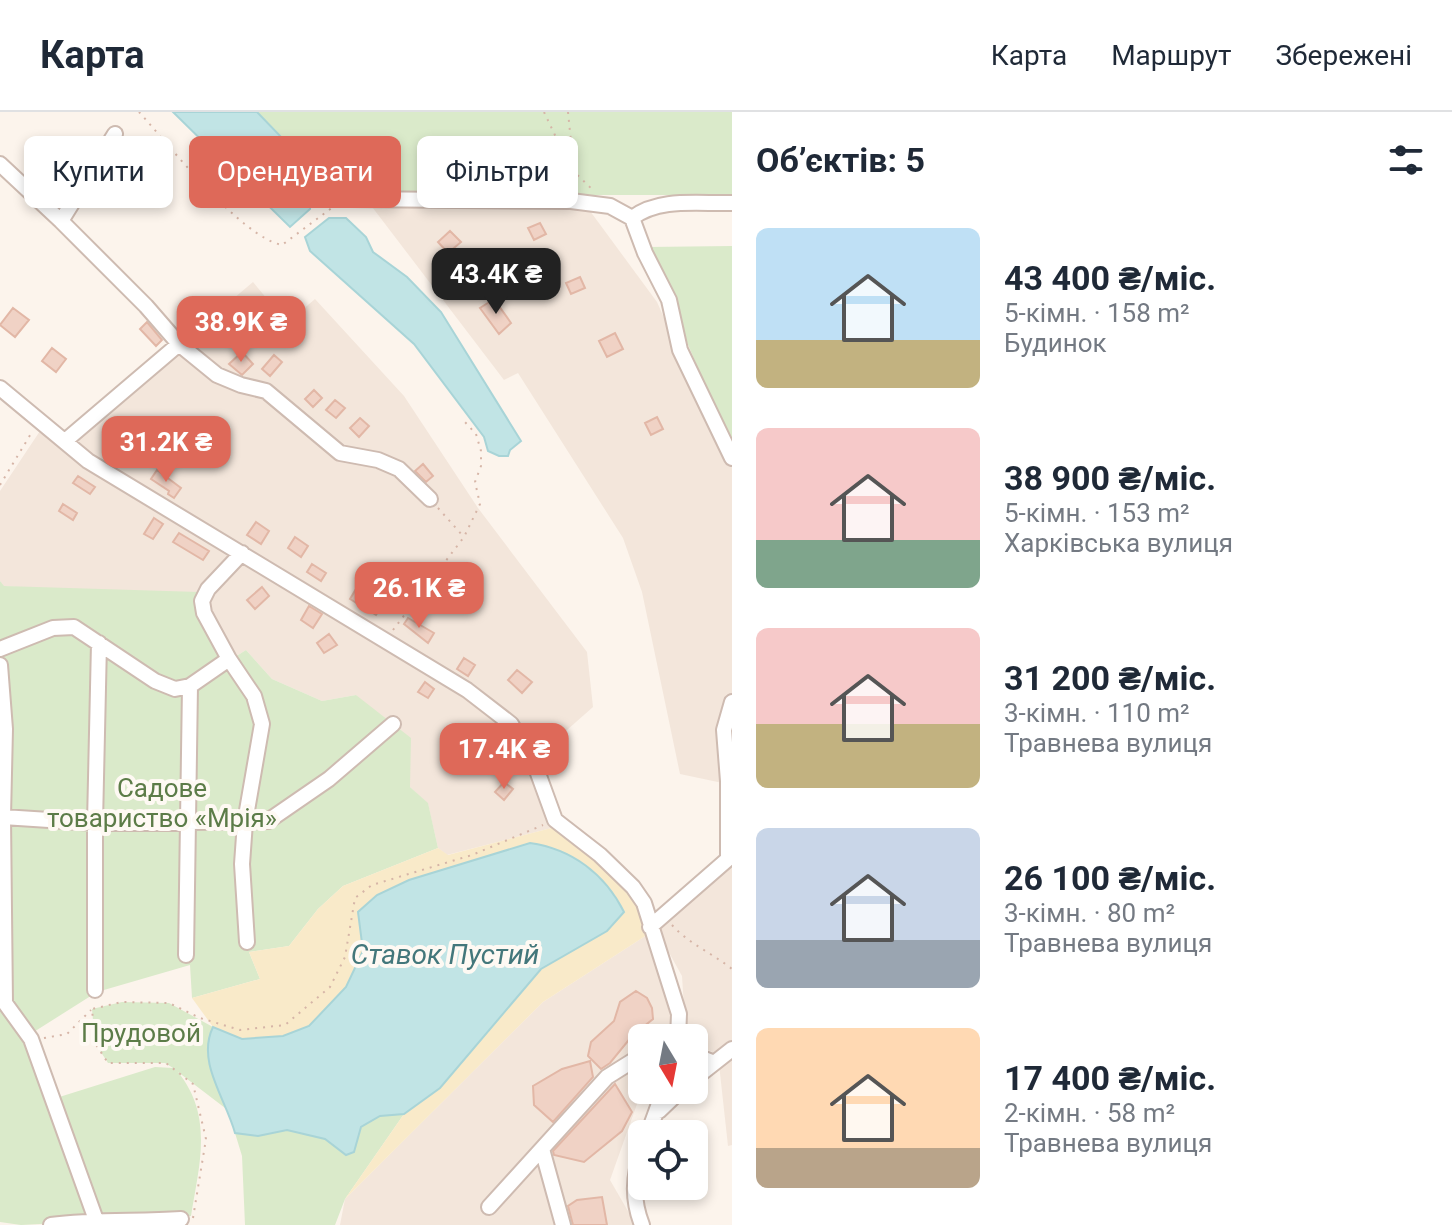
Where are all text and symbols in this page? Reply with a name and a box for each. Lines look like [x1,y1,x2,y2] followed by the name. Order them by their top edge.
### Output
[40,33,145,77] text: Карта
[991,39,1067,72] text: Карта
[1111,39,1231,72] text: Маршрут
[1275,39,1412,72] text: Збережені
[24,136,173,208] chip: Купити
[189,136,401,208] chip: Орендувати
[417,136,578,208] chip: Фільтри
[1384,138,1428,182] icon: filters
[756,140,925,180] text: Об’єктів: 5
[422,248,570,316] pin: 43.4K ₴
[1004,258,1216,298] text: 43 400 ₴/міс.
[450,259,542,289] text: 43.4K ₴
[820,260,916,356] icon: home
[167,296,315,364] pin: 38.9K ₴
[1004,298,1190,328] text: 5-кімн. · 158 m²
[195,307,287,337] text: 38.9K ₴
[1004,328,1107,358] text: Будинок
[92,416,240,484] pin: 31.2K ₴
[120,427,212,457] text: 31.2K ₴
[1004,458,1216,498] text: 38 900 ₴/міс.
[820,460,916,556] icon: home
[1004,498,1190,528] text: 5-кімн. · 153 m²
[1004,528,1233,558] text: Харківська вулиця
[345,562,493,630] pin: 26.1K ₴
[373,573,465,603] text: 26.1K ₴
[1004,658,1216,698] text: 31 200 ₴/міс.
[820,660,916,756] icon: home
[1004,698,1190,728] text: 3-кімн. · 110 m²
[430,723,578,791] pin: 17.4K ₴
[1004,728,1212,758] text: Травнева вулиця
[458,734,550,764] text: 17.4K ₴
[47,773,277,833] park label: Садове товариство «Мрія»
[1004,858,1216,898] text: 26 100 ₴/міс.
[820,860,916,956] icon: home
[1004,898,1175,928] text: 3-кімн. · 80 m²
[1004,928,1212,958] text: Травнева вулиця
[351,938,539,971] water label: Ставок Пустий
[81,1018,201,1048] park label: Прудовой
[628,1024,708,1104] north arrow
[628,1024,708,1200] map controls
[1004,1058,1216,1098] text: 17 400 ₴/міс.
[820,1060,916,1156] icon: home
[1004,1098,1175,1128] text: 2-кімн. · 58 m²
[628,1120,708,1200] button: locate
[1004,1128,1212,1158] text: Травнева вулиця

